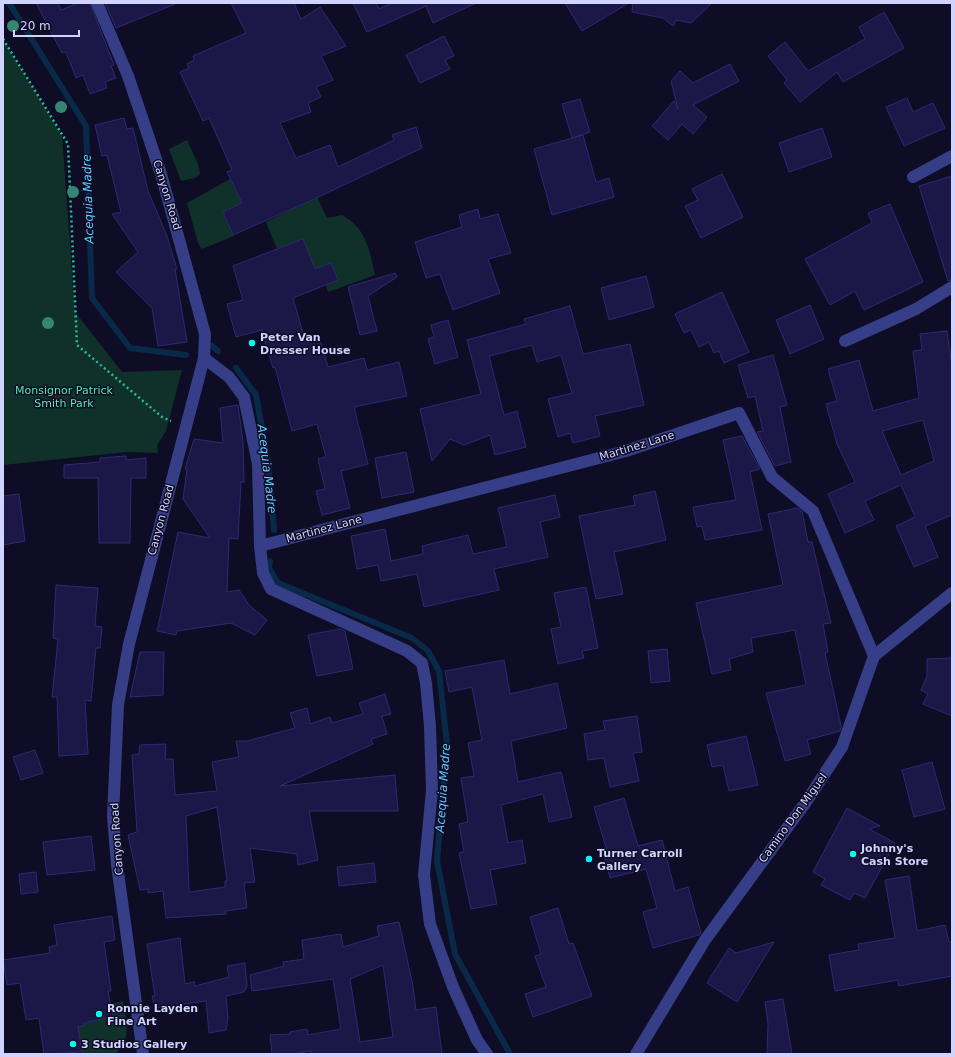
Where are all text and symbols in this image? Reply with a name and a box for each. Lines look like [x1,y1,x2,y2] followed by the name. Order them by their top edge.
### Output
[14,12,79,38] scale bar
[20,19,51,33] text: 20 m
[79,154,97,245] water label: Acequia Madre
[150,158,184,232] street label: Canyon Road
[260,331,350,357] place label: Peter Van Dresser House
[247,338,257,348] marker: Peter Van Dresser House
[15,384,114,410] park label: Monsignor Patrick Smith Park
[254,423,279,514] water label: Acequia Madre
[598,428,676,464] street label: Martinez Lane
[145,483,177,557] street label: Canyon Road
[285,513,363,545] street label: Martinez Lane
[433,743,453,834] water label: Acequia Madre
[756,771,830,865] street label: Camino Don Miguel
[108,802,126,876] street label: Canyon Road
[860,842,928,868] place label: Johnny's Cash Store
[597,847,683,873] place label: Turner Carroll Gallery
[848,849,858,859] marker: Johnny's Cash Store
[584,854,594,864] marker: Turner Carroll Gallery
[107,1002,198,1028] place label: Ronnie Layden Fine Art
[94,1009,104,1019] marker: Ronnie Layden Fine Art
[81,1038,187,1051] place label: 3 Studios Gallery
[68,1039,78,1049] marker: 3 Studios Gallery

